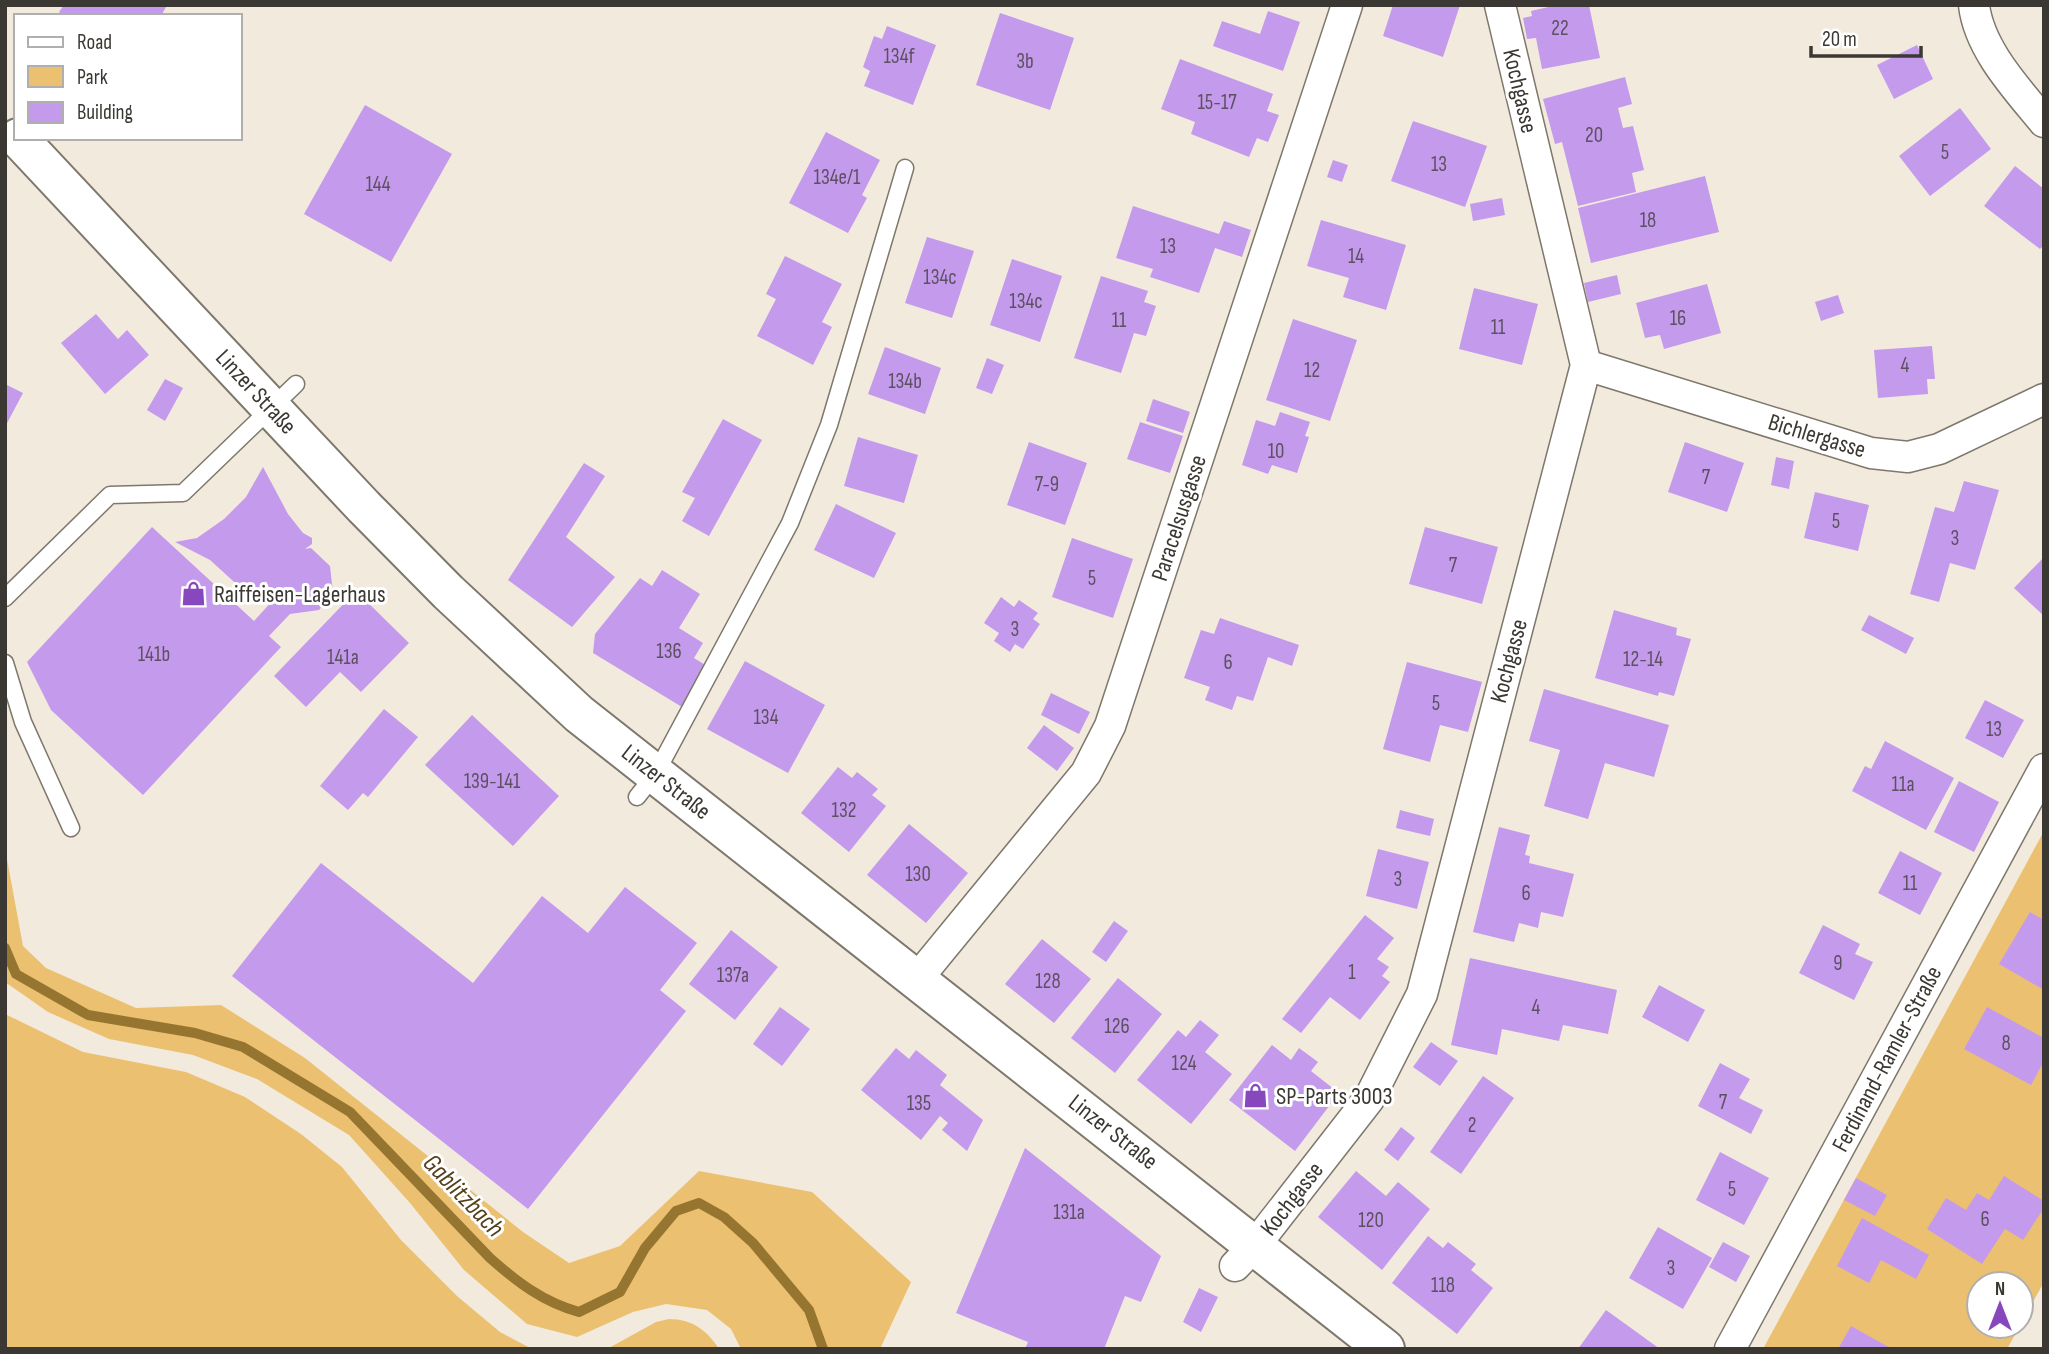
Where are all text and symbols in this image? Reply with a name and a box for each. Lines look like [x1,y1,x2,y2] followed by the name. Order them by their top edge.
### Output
[14,14,242,140] legend
[1811,14,1921,58] scale bar
[1551,16,1569,41] house number: 22
[1822,27,1857,52] text: 20 m
[77,30,112,55] text: Road
[883,44,915,69] house number: 134f
[1496,46,1544,136] street label: Kochgasse
[1016,49,1034,74] house number: 3b
[77,65,108,90] text: Park
[1197,90,1237,115] house number: 15-17
[77,100,133,125] text: Building
[1585,123,1603,148] house number: 20
[1941,140,1949,165] house number: 5
[1431,152,1447,177] house number: 13
[814,165,861,190] house number: 134e/1
[366,172,391,197] house number: 144
[1640,208,1656,233] house number: 18
[1160,234,1176,259] house number: 13
[1348,244,1364,269] house number: 14
[923,265,957,290] house number: 134c
[1009,289,1043,314] house number: 134c
[1670,306,1686,331] house number: 16
[1112,308,1127,333] house number: 11
[1491,315,1506,340] house number: 11
[209,344,303,440] street label: Linzer Straße
[1901,353,1910,378] house number: 4
[1304,358,1320,383] house number: 12
[888,369,922,394] house number: 134b
[1765,407,1869,465] street label: Bichlergasse
[1268,439,1284,464] house number: 10
[1145,451,1213,585] street label: Paracelsusgasse
[1702,465,1711,490] house number: 7
[1035,472,1059,497] house number: 7-9
[1832,509,1840,534] house number: 5
[1951,526,1959,551] house number: 3
[1449,553,1458,578] house number: 7
[1088,566,1096,591] house number: 5
[180,580,208,608] shop icon: Raiffeisen-Lagerhaus
[214,580,386,609] place label: Raiffeisen-Lagerhaus
[1484,616,1534,706] street label: Kochgasse
[1011,617,1019,642] house number: 3
[656,639,682,664] house number: 136
[138,642,170,667] house number: 141b
[327,645,359,670] house number: 141a
[1623,647,1663,672] house number: 12-14
[1223,650,1233,675] house number: 6
[1432,691,1440,716] house number: 5
[754,705,779,730] house number: 134
[1986,717,2002,742] house number: 13
[616,738,716,826] street label: Linzer Straße
[464,769,521,794] house number: 139-141
[1892,772,1914,797] house number: 11a
[832,798,856,823] house number: 132
[905,862,931,887] house number: 130
[1394,867,1402,892] house number: 3
[1903,871,1918,896] house number: 11
[1521,881,1531,906] house number: 6
[1833,951,1843,976] house number: 9
[1348,960,1356,985] house number: 1
[1826,961,1948,1157] street label: Ferdinand-Ramler-Straße
[717,963,749,988] house number: 137a
[1035,969,1061,994] house number: 128
[1532,995,1541,1020] house number: 4
[1104,1014,1130,1039] house number: 126
[2001,1031,2011,1056] house number: 8
[1172,1051,1197,1076] house number: 124
[1242,1082,1270,1110] shop icon: SP-Parts 3003
[1276,1082,1393,1111] place label: SP-Parts 3003
[1063,1088,1163,1176] street label: Linzer Straße
[1719,1090,1728,1115] house number: 7
[907,1091,931,1116] house number: 135
[1468,1113,1476,1138] house number: 2
[416,1148,510,1244] water label: Gablitzbach
[1254,1156,1330,1242] street label: Kochgasse
[1728,1177,1736,1202] house number: 5
[1053,1200,1085,1225] house number: 131a
[1980,1207,1990,1232] house number: 6
[1358,1208,1384,1233] house number: 120
[1667,1256,1675,1281] house number: 3
[1965,1270,2035,1340] north arrow
[1431,1273,1455,1298] house number: 118
[1995,1278,2005,1301] text: N

